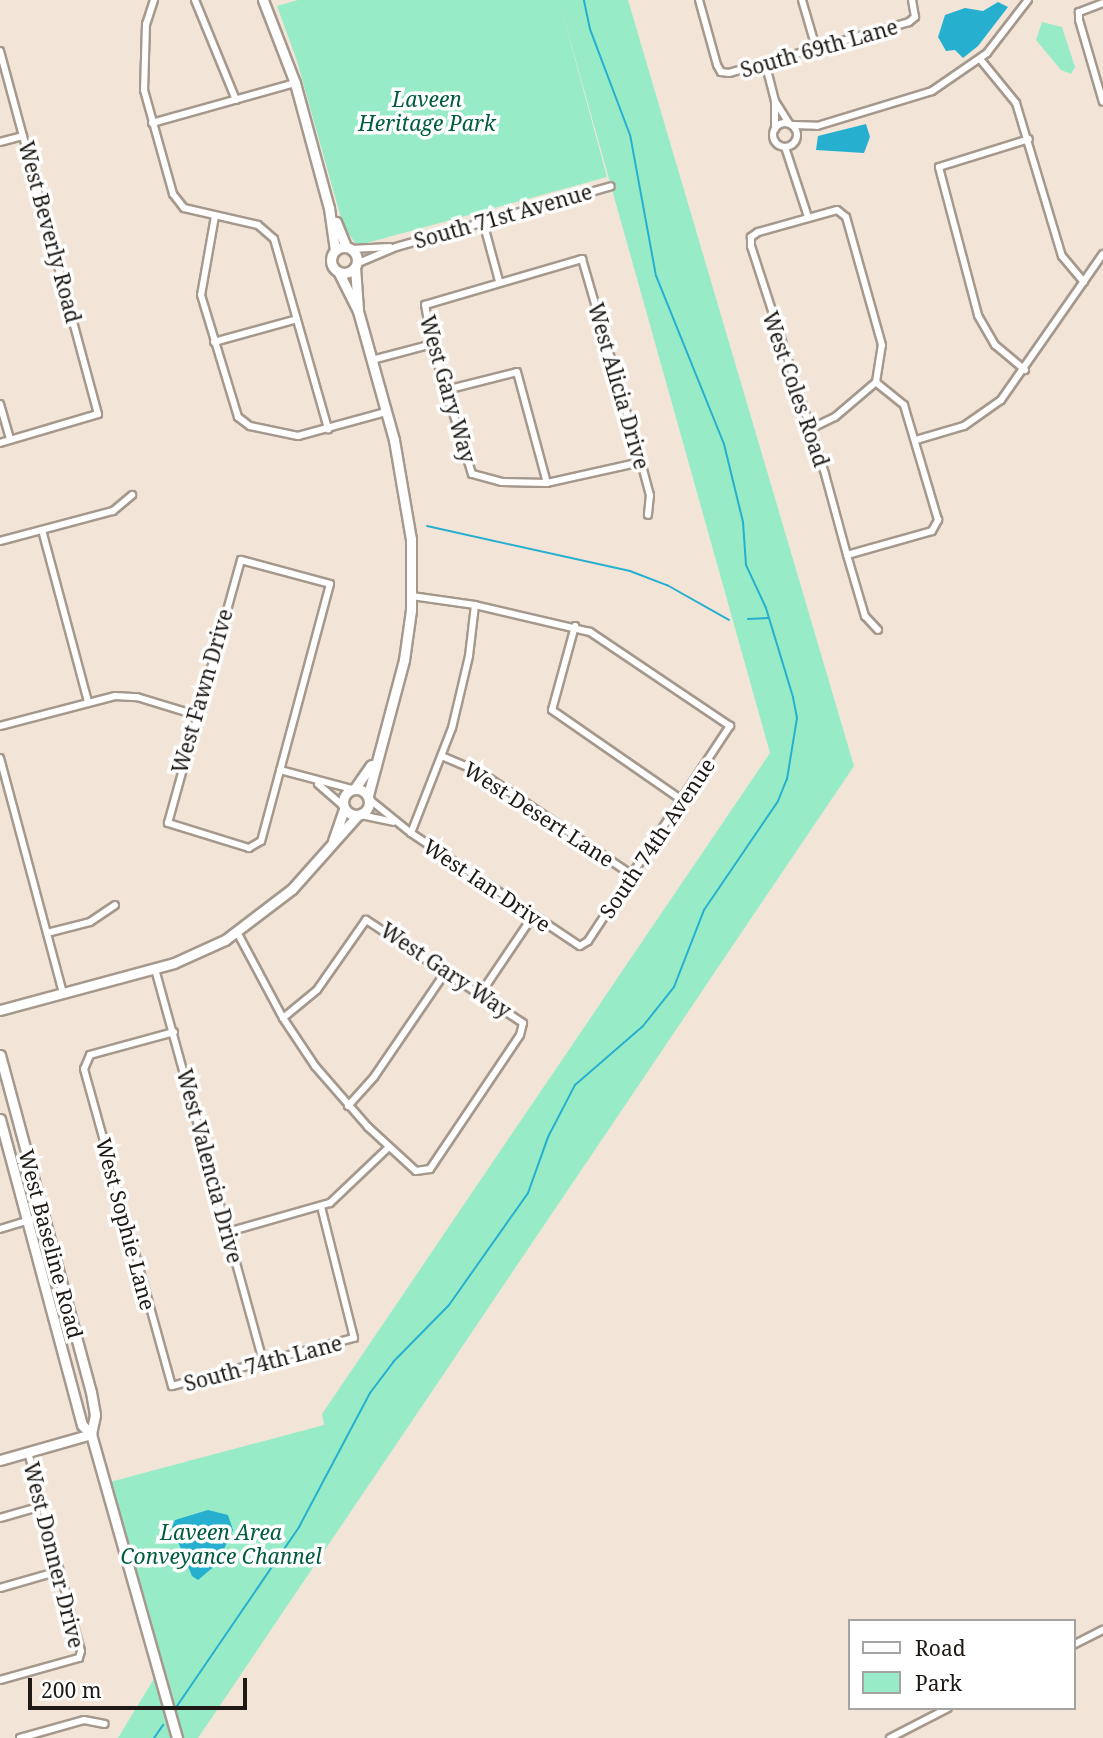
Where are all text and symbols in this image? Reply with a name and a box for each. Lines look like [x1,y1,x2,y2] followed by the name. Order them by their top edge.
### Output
[737,14,901,82] street label: South 69th Lane
[358,86,496,136] park label: Laveen Heritage Park
[14,138,86,326] street label: West Beverly Road
[411,179,595,253] street label: South 71st Avenue
[583,300,655,472] street label: West Alicia Drive
[758,308,834,470] street label: West Coles Road
[415,312,481,466] street label: West Gary Way
[166,606,238,776] street label: West Fawn Drive
[594,753,720,923] street label: South 74th Avenue
[459,756,619,872] street label: West Desert Lane
[419,833,555,937] street label: West Ian Drive
[376,917,516,1023] street label: West Gary Way
[172,1066,248,1266] street label: West Valencia Drive
[91,1135,161,1313] street label: West Sophie Lane
[14,1147,88,1341] street label: West Baseline Road
[181,1330,345,1396] street label: South 74th Lane
[19,1459,89,1651] street label: West Donner Drive
[120,1519,322,1569] park label: Laveen Area Conveyance Channel
[848,1619,1075,1710] legend
[915,1634,966,1662] text: Road
[32,1664,250,1708] scale bar
[915,1669,962,1697] text: Park
[41,1676,102,1704] text: 200 m

